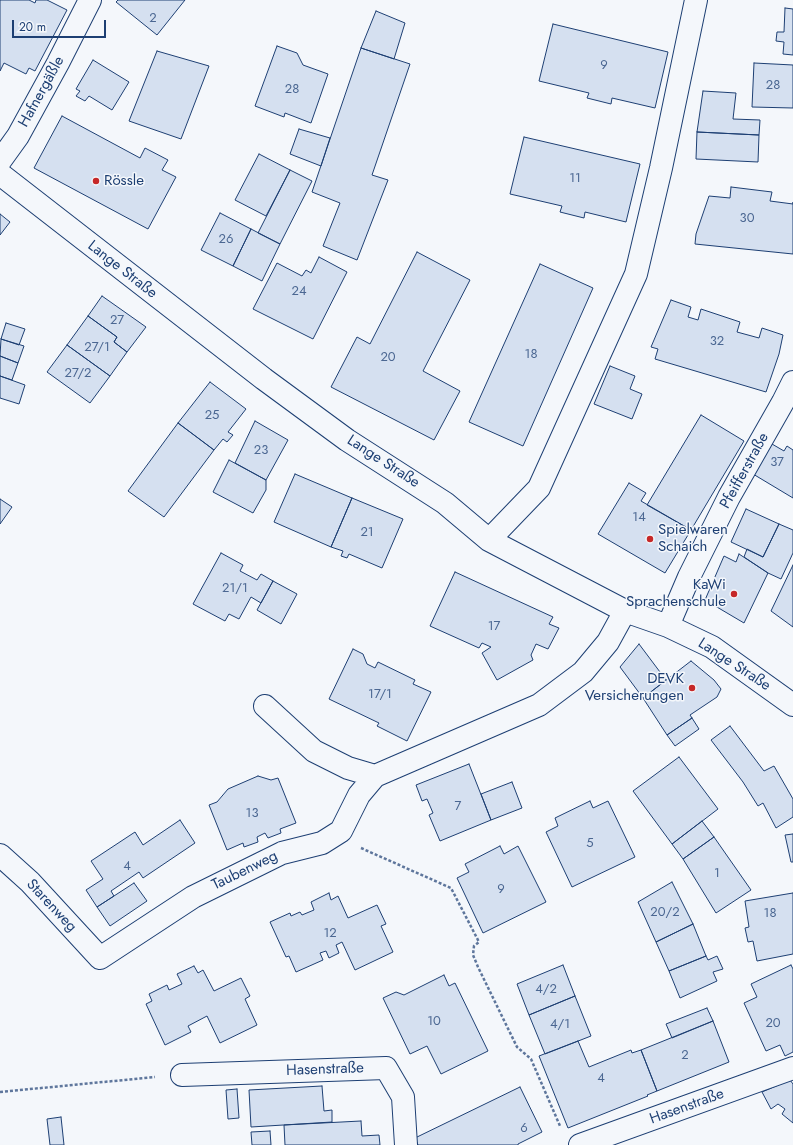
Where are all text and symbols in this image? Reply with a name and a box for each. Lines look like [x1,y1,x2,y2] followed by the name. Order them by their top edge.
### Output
[149,11,157,27] house number: 2
[14,12,108,38] scale bar
[19,18,46,36] text: 20 m
[15,53,69,131] street label: Hafnergäßle
[600,58,608,74] house number: 9
[766,78,780,94] house number: 28
[285,82,299,98] house number: 28
[569,171,581,187] house number: 11
[104,172,144,190] place label: Rössle
[91,176,101,186] marker: Rössle
[740,211,754,227] house number: 30
[219,232,233,248] house number: 26
[84,237,160,303] street label: Lange Straße
[292,284,306,300] house number: 24
[110,313,124,329] house number: 27
[710,334,724,350] house number: 32
[84,340,110,356] house number: 27/1
[525,347,537,363] house number: 18
[380,350,396,366] house number: 20
[64,366,92,382] house number: 27/2
[205,408,219,424] house number: 25
[717,430,773,512] street label: Pfeifferstraße
[343,432,423,492] street label: Lange Straße
[254,443,268,459] house number: 23
[770,455,784,471] house number: 37
[632,510,646,526] house number: 14
[658,521,728,556] place label: Spielwaren Schaich
[360,525,374,541] house number: 21
[645,534,655,544] marker: Spielwaren Schaich
[626,576,726,611] place label: KaWi Sprachenschule
[222,581,248,597] house number: 21/1
[729,589,739,599] marker: KaWi Sprachenschule
[488,619,500,635] house number: 17
[694,635,774,695] street label: Lange Straße
[585,670,684,705] place label: DEVK Versicherungen
[687,683,697,693] marker: DEVK Versicherungen
[368,687,392,703] house number: 17/1
[455,799,461,815] house number: 7
[246,806,258,822] house number: 13
[586,836,594,852] house number: 5
[209,847,281,895] street label: Taubenweg
[123,859,131,875] house number: 4
[714,866,720,882] house number: 1
[22,876,80,936] street label: Starenweg
[497,882,505,898] house number: 9
[650,905,680,921] house number: 20/2
[764,906,776,922] house number: 18
[323,926,337,942] house number: 12
[535,982,557,998] house number: 4/2
[427,1014,441,1030] house number: 10
[765,1016,781,1032] house number: 20
[550,1017,570,1033] house number: 4/1
[681,1048,689,1064] house number: 2
[286,1060,364,1080] street label: Hasenstraße
[597,1071,605,1087] house number: 4
[647,1085,727,1129] street label: Hasenstraße
[520,1121,528,1137] house number: 6

